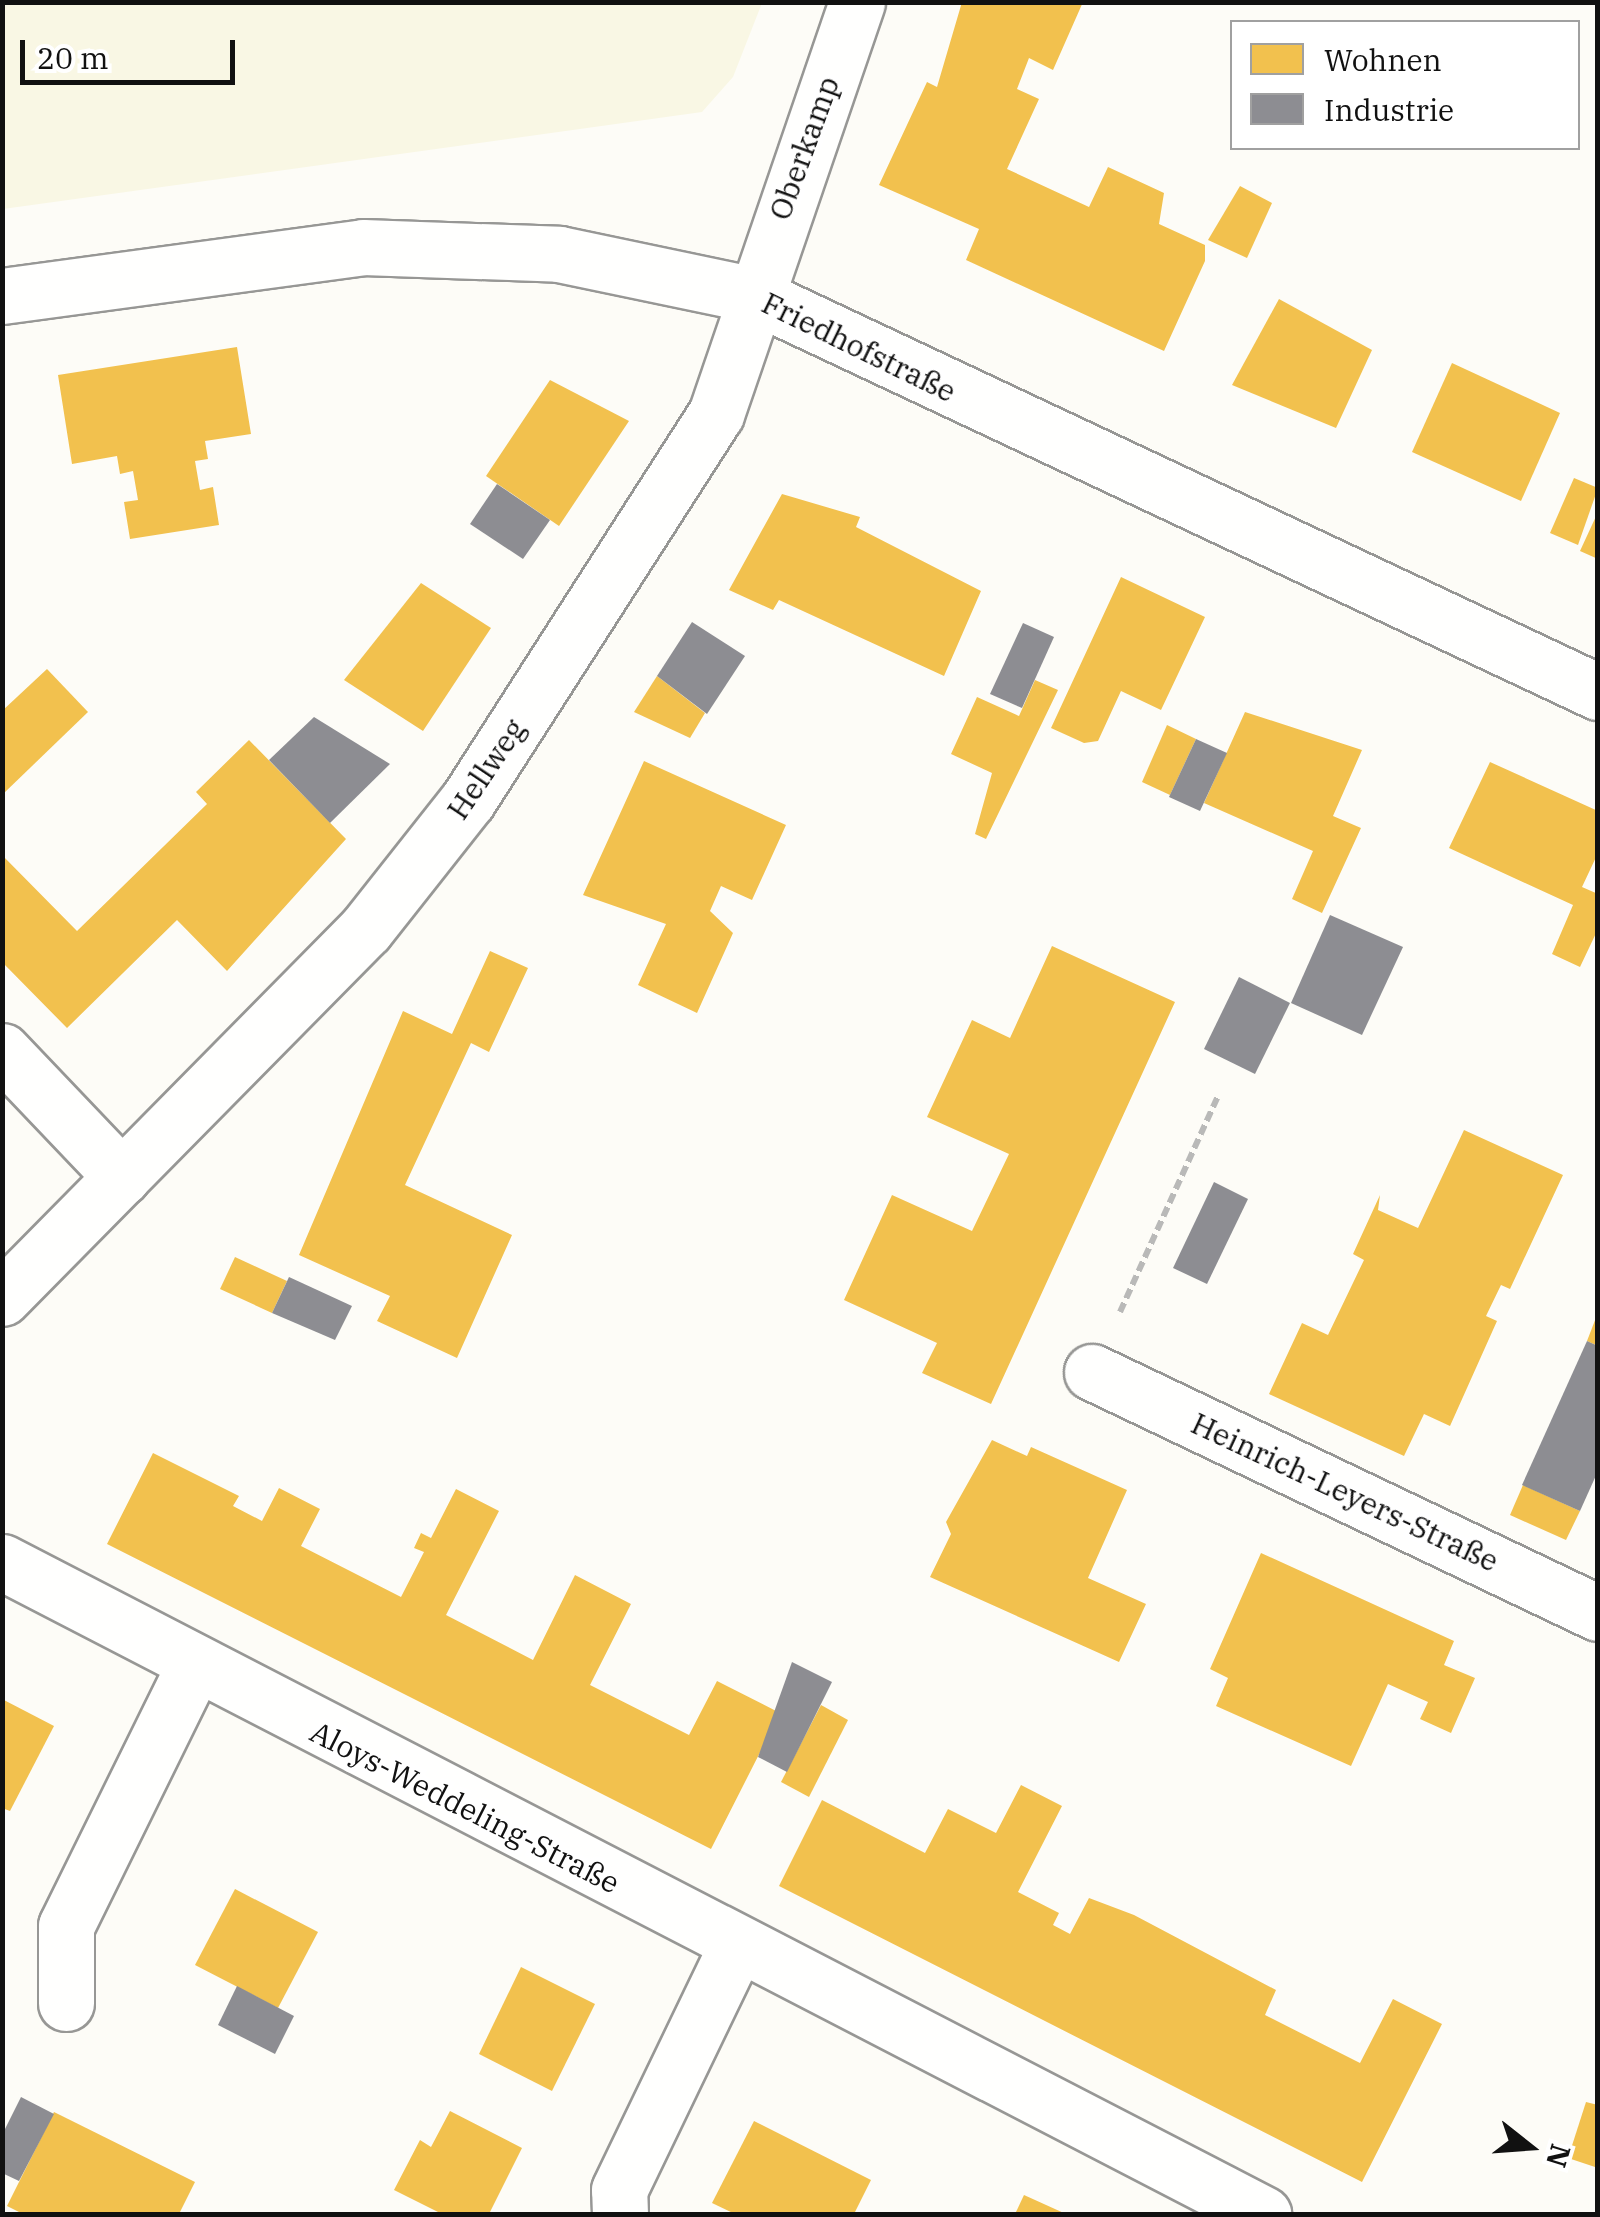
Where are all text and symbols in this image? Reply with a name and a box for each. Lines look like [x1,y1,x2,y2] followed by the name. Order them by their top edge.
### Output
[25,20,240,82] scale bar
[1230,20,1580,150] legend
[37,38,109,77] text: 20 m
[1324,40,1442,79] text: Wohnen
[761,71,847,225] street label: Oberkamp
[1324,90,1454,129] text: Industrie
[756,285,962,409] street label: Friedhofstraße
[439,712,533,826] street label: Hellweg
[1186,1405,1504,1579] street label: Heinrich-Leyers-Straße
[304,1713,626,1901] street label: Aloys-Weddeling-Straße
[1480,2097,1580,2197] north arrow
[1538,2140,1580,2172] text: N

